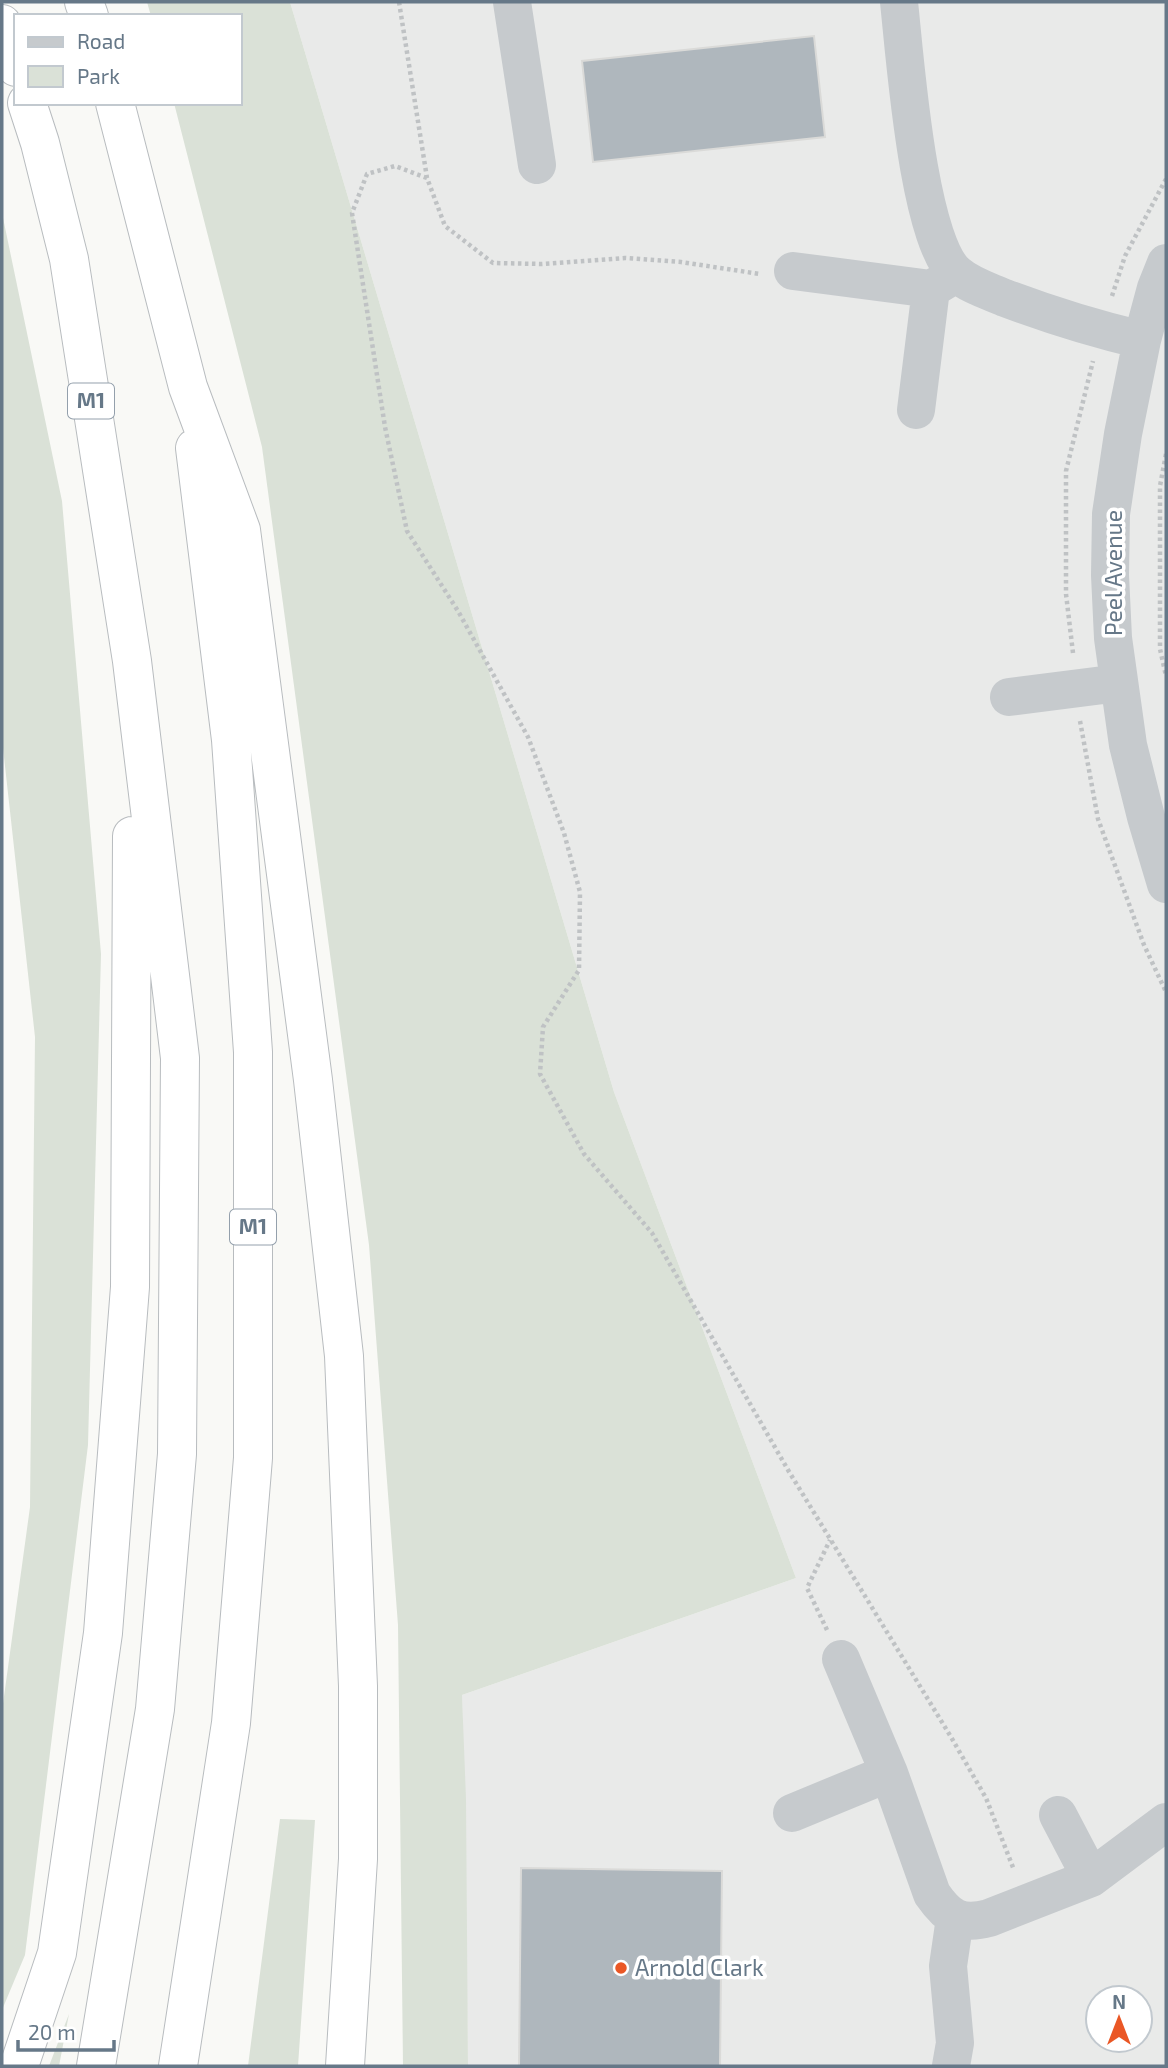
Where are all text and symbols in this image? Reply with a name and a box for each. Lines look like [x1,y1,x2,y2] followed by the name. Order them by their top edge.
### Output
[14,14,242,105] legend
[77,28,125,53] text: Road
[77,63,120,88] text: Park
[68,384,114,418] road number: M1
[1099,510,1127,636] street label: Peel Avenue
[230,1210,276,1244] road number: M1
[635,1953,764,1981] place label: Arnold Clark
[613,1960,629,1976] marker: Arnold Clark
[1084,1984,1154,2054] north arrow
[1112,1990,1126,2013] text: N
[18,2008,114,2052] scale bar
[28,2019,76,2044] text: 20 m

